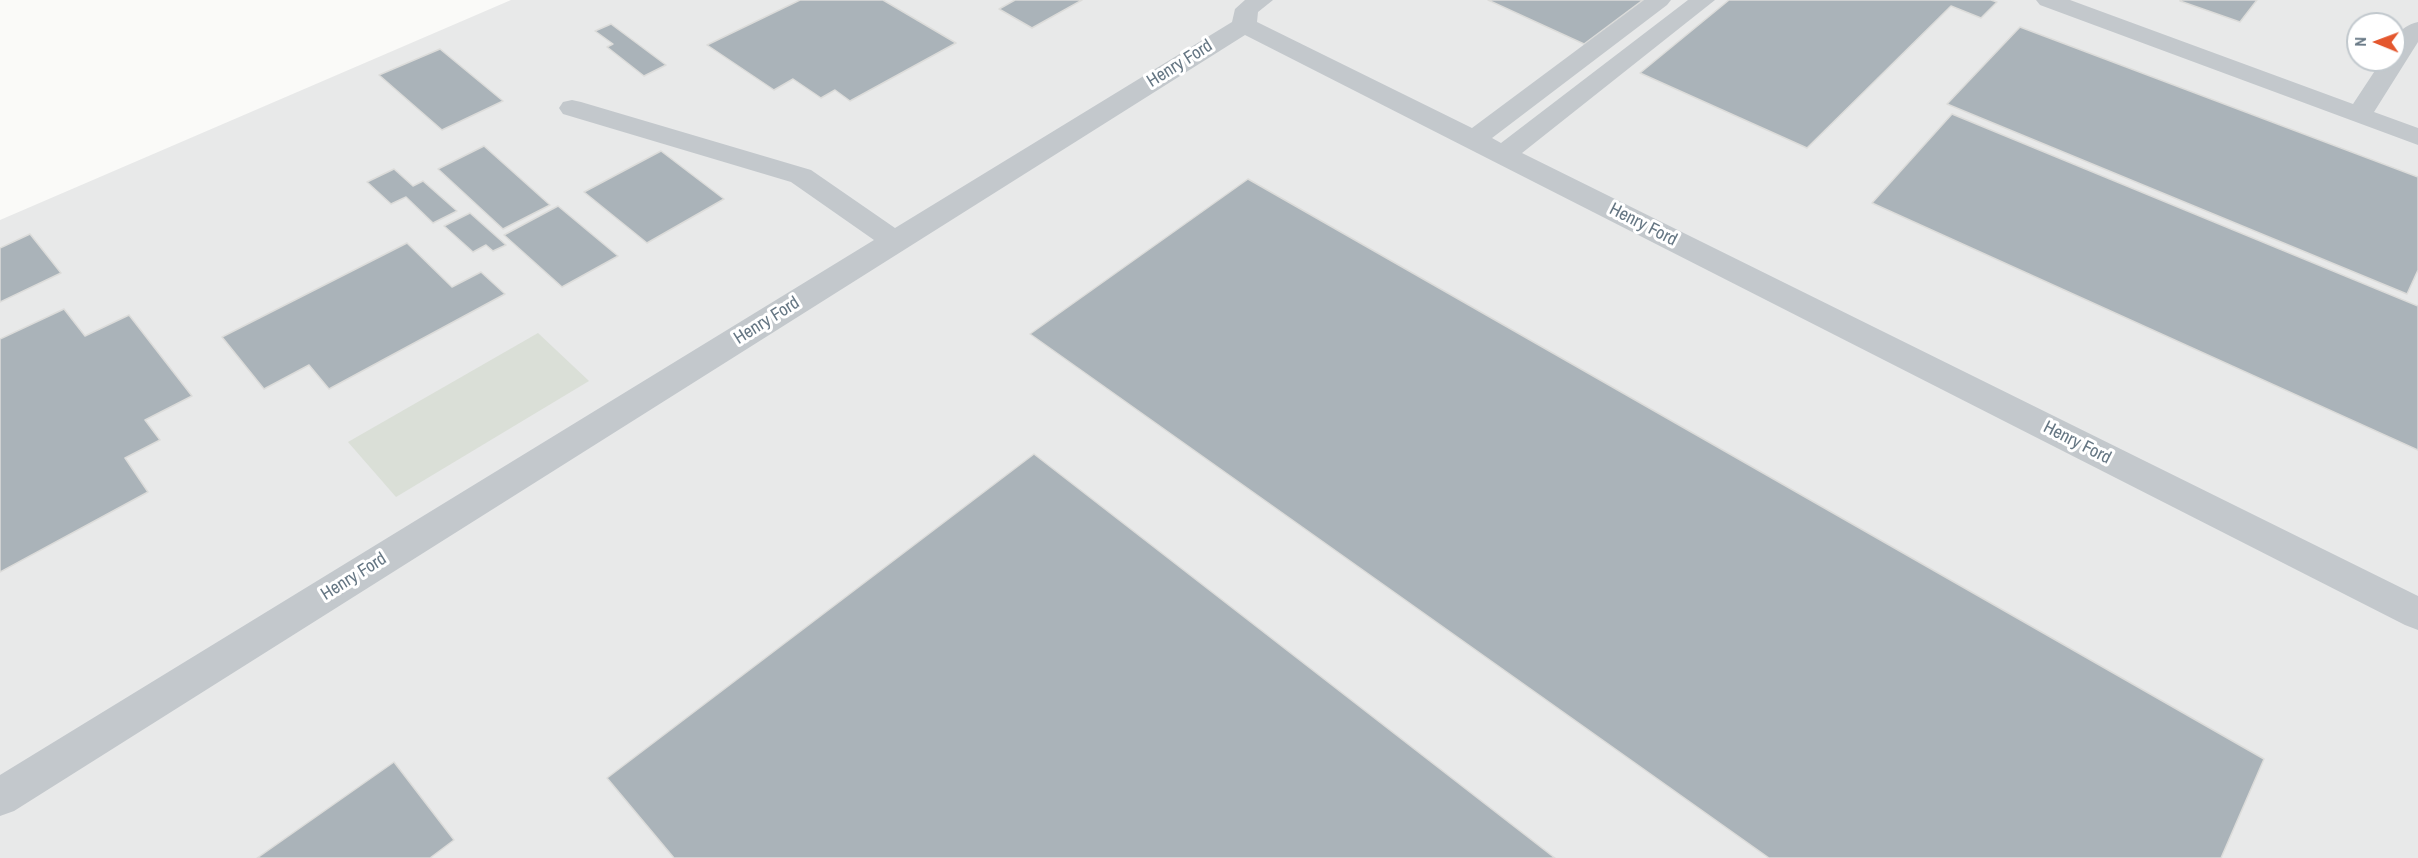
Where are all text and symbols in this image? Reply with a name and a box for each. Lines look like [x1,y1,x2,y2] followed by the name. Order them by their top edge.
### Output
[2346,12,2406,72] north arrow
[1143,35,1217,93] street label: Henry Ford
[2349,37,2371,47] text: N
[1606,199,1680,251] street label: Henry Ford
[730,292,804,350] street label: Henry Ford
[2040,417,2114,469] street label: Henry Ford
[317,548,391,606] street label: Henry Ford

